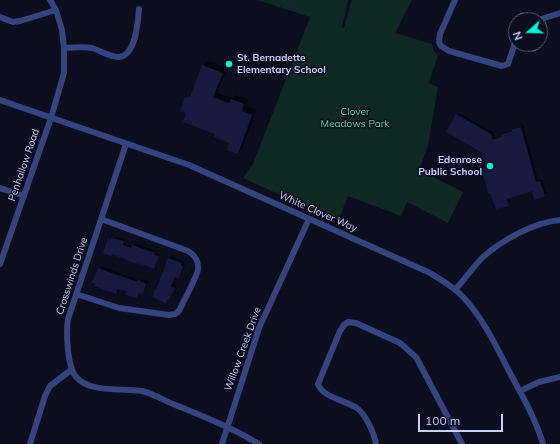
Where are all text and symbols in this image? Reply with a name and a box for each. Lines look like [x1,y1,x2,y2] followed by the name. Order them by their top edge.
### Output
[508,12,548,52] north arrow
[510,29,526,42] text: N
[237,52,326,76] place label: St. Bernadette Elementary School
[224,59,234,69] marker: St. Bernadette Elementary School
[321,106,389,130] park label: Clover Meadows Park
[6,127,42,203] street label: Penhallow Road
[418,154,482,178] place label: Edenrose Public School
[485,161,495,171] marker: Edenrose Public School
[277,189,359,235] street label: White Clover Way
[54,236,90,316] street label: Crosswinds Drive
[222,305,264,393] street label: Willow Creek Drive
[420,406,505,432] scale bar
[425,413,460,428] text: 100 m

